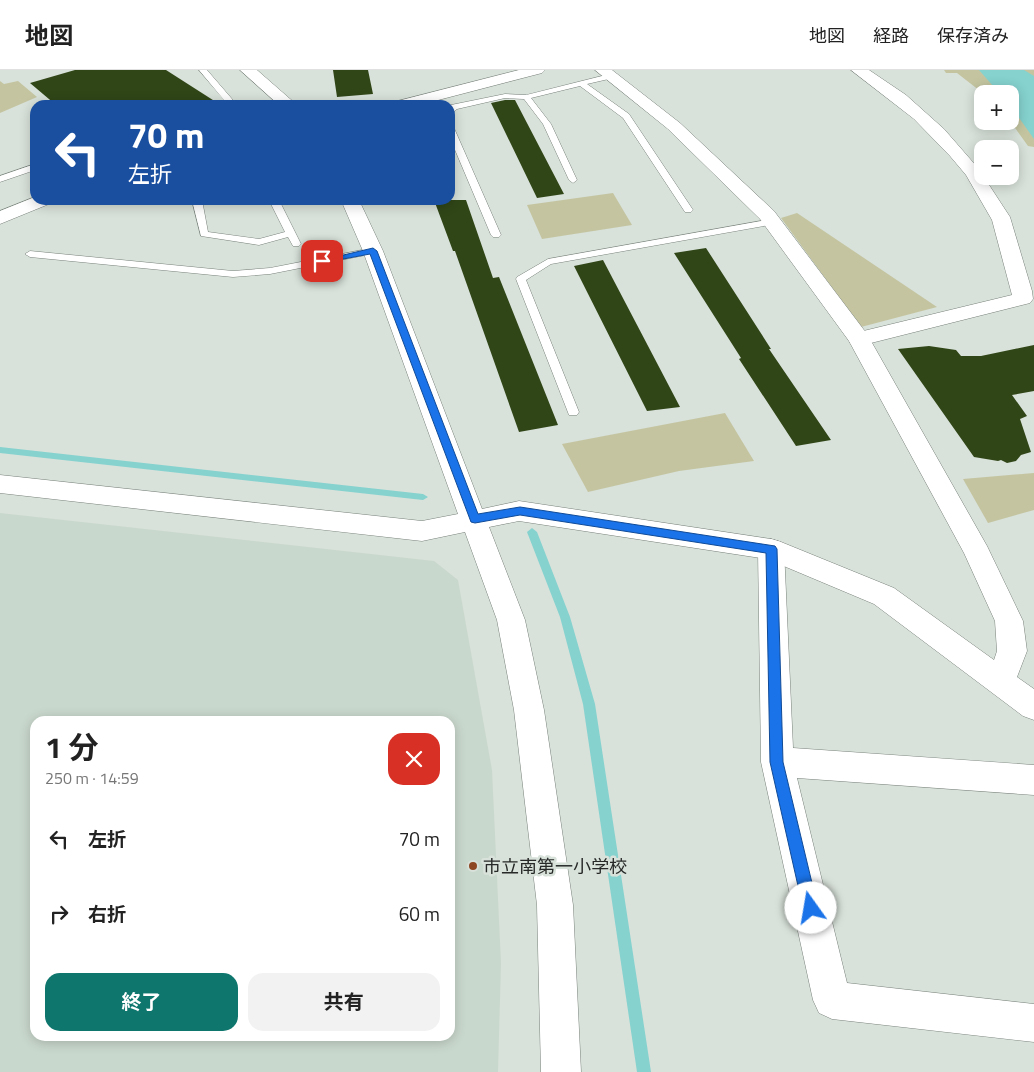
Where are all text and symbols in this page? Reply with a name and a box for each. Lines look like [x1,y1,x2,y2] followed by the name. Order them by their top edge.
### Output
[25,17,73,53] text: 地図
[809,22,845,49] text: 地図
[873,22,909,49] text: 経路
[937,22,1009,49] text: 保存済み
[974,85,1019,185] map controls
[974,85,1019,130] button: +
[128,108,204,162] text: 70 m
[45,120,110,185] icon: left
[974,140,1019,185] button: −
[128,157,172,191] text: 左折
[301,240,343,282] pin
[308,247,336,275] icon: arrive
[45,724,98,770] text: 1 分
[388,733,440,785] button: close
[45,766,139,790] text: 250 m · 14:59
[88,824,126,853] text: 左折
[399,824,440,853] text: 70 m
[45,825,73,853] icon: left
[483,853,627,880] place label: 市立南第一小学校
[467,860,479,872] marker: 市立南第一小学校
[784,881,836,933] position arrow
[88,899,126,928] text: 右折
[399,899,440,928] text: 60 m
[45,900,73,928] icon: right
[45,973,238,1031] button: 終了
[248,973,440,1031] button: 共有

